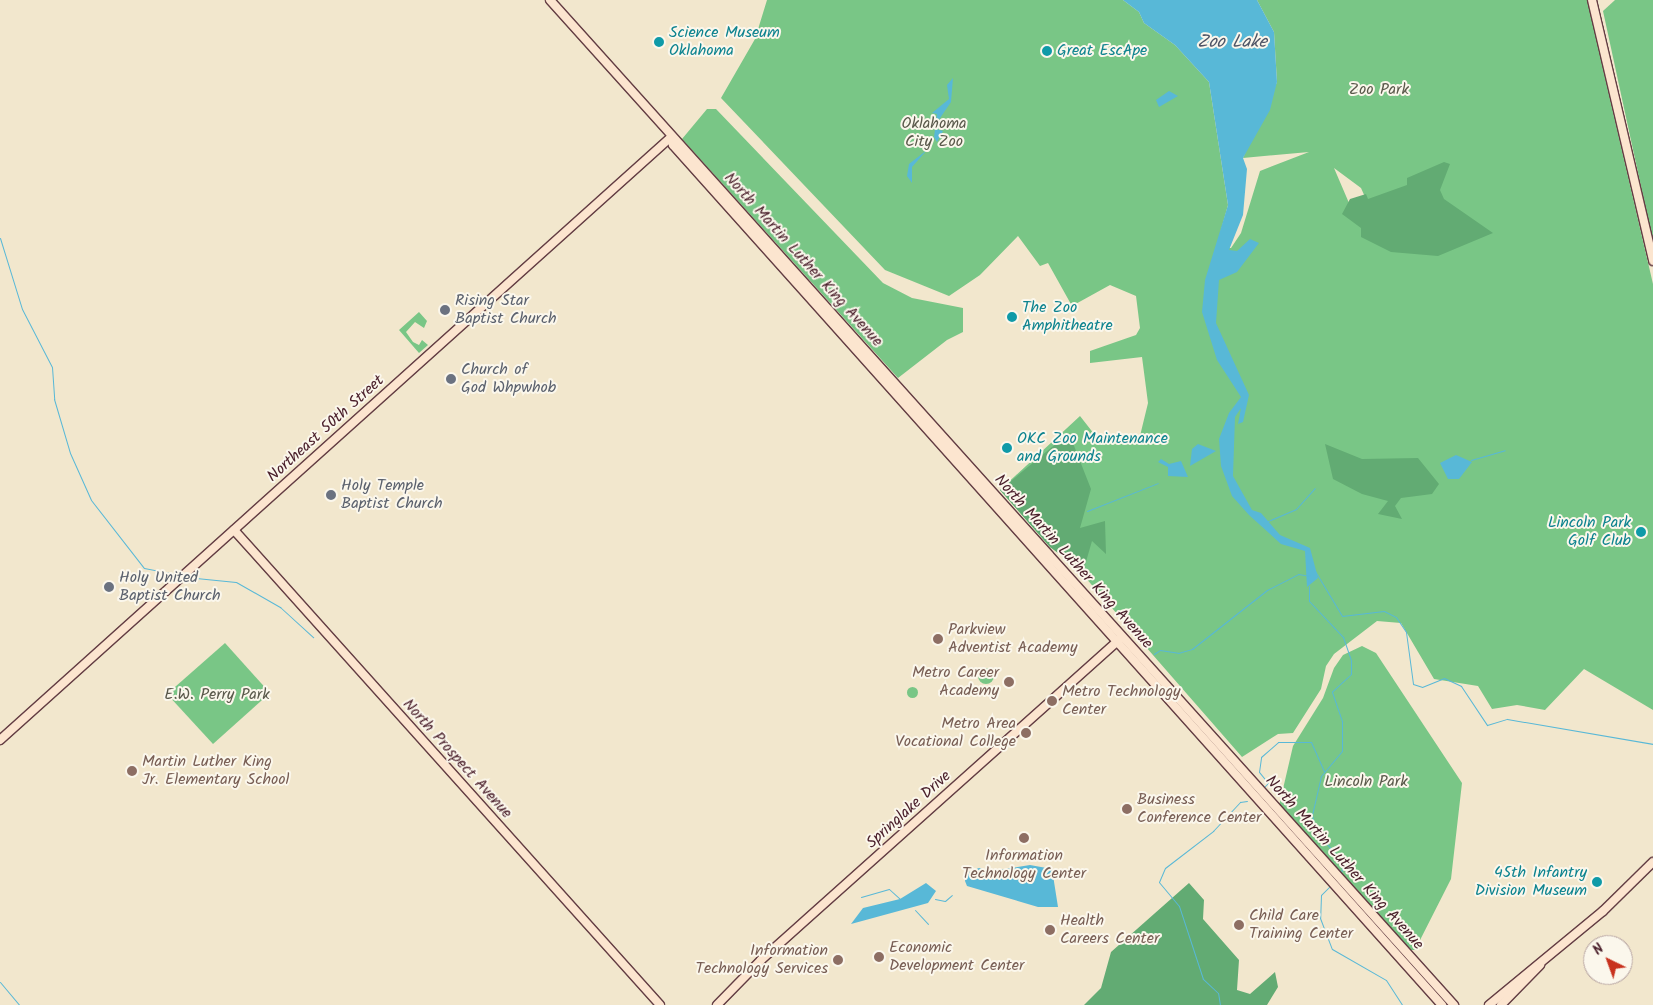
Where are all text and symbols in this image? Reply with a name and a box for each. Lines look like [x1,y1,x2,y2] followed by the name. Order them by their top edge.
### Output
[669,23,780,61] place label: Science Museum Oklahoma
[1197,32,1267,54] water label: Zoo Lake
[653,36,665,48] marker: Science Museum Oklahoma
[1057,41,1147,61] place label: Great EscApe
[1041,45,1053,57] marker: Great EscApe
[1349,80,1409,100] park label: Zoo Park
[902,114,966,152] park label: Oklahoma City Zoo
[720,169,886,351] street label: North Martin Luther King Avenue
[455,291,557,329] place label: Rising Star Baptist Church
[1022,298,1113,336] place label: The Zoo Amphitheatre
[439,304,451,316] marker: Rising Star Baptist Church
[1006,311,1018,323] marker: The Zoo Amphitheatre
[461,360,556,398] place label: Church of God Whpwhob
[264,371,388,487] street label: Northeast 50th Street
[445,373,457,385] marker: Church of God Whpwhob
[1017,429,1168,467] place label: OKC Zoo Maintenance and Grounds
[1001,442,1013,454] marker: OKC Zoo Maintenance and Grounds
[990,471,1156,653] street label: North Martin Luther King Avenue
[341,476,443,514] place label: Holy Temple Baptist Church
[325,489,337,501] marker: Holy Temple Baptist Church
[1548,513,1631,551] place label: Lincoln Park Golf Club
[1635,526,1647,538] marker: Lincoln Park Golf Club
[119,568,221,606] place label: Holy United Baptist Church
[103,581,115,593] marker: Holy United Baptist Church
[948,620,1077,658] place label: Parkview Adventist Academy
[932,633,944,645] marker: Parkview Adventist Academy
[912,663,999,701] place label: Metro Career Academy
[1003,676,1015,688] marker: Metro Career Academy
[1062,682,1180,720] place label: Metro Technology Center
[164,685,270,705] park label: E.W. Perry Park
[398,695,516,823] street label: North Prospect Avenue
[1046,695,1058,707] marker: Metro Technology Center
[895,714,1016,752] place label: Metro Area Vocational College
[1020,727,1032,739] marker: Metro Area Vocational College
[142,752,289,790] place label: Martin Luther King Jr. Elementary School
[126,765,138,777] marker: Martin Luther King Jr. Elementary School
[863,767,955,853] street label: Springlake Drive
[1261,772,1427,954] street label: North Martin Luther King Avenue
[1324,772,1408,792] park label: Lincoln Park
[1137,790,1261,828] place label: Business Conference Center
[1121,803,1133,815] marker: Business Conference Center
[1018,832,1030,844] marker: Information Technology Center
[962,846,1086,884] place label: Information Technology Center
[1475,863,1587,901] place label: 45th Infantry Division Museum
[1591,876,1603,888] marker: 45th Infantry Division Museum
[1249,906,1353,944] place label: Child Care Training Center
[1060,911,1159,949] place label: Health Careers Center
[1233,919,1245,931] marker: Child Care Training Center
[1044,924,1056,936] marker: Health Careers Center
[1583,935,1633,985] north arrow
[889,938,1024,976] place label: Economic Development Center
[1588,938,1609,961] text: N
[695,941,828,979] place label: Information Technology Services
[873,951,885,963] marker: Economic Development Center
[832,954,844,966] marker: Information Technology Services

